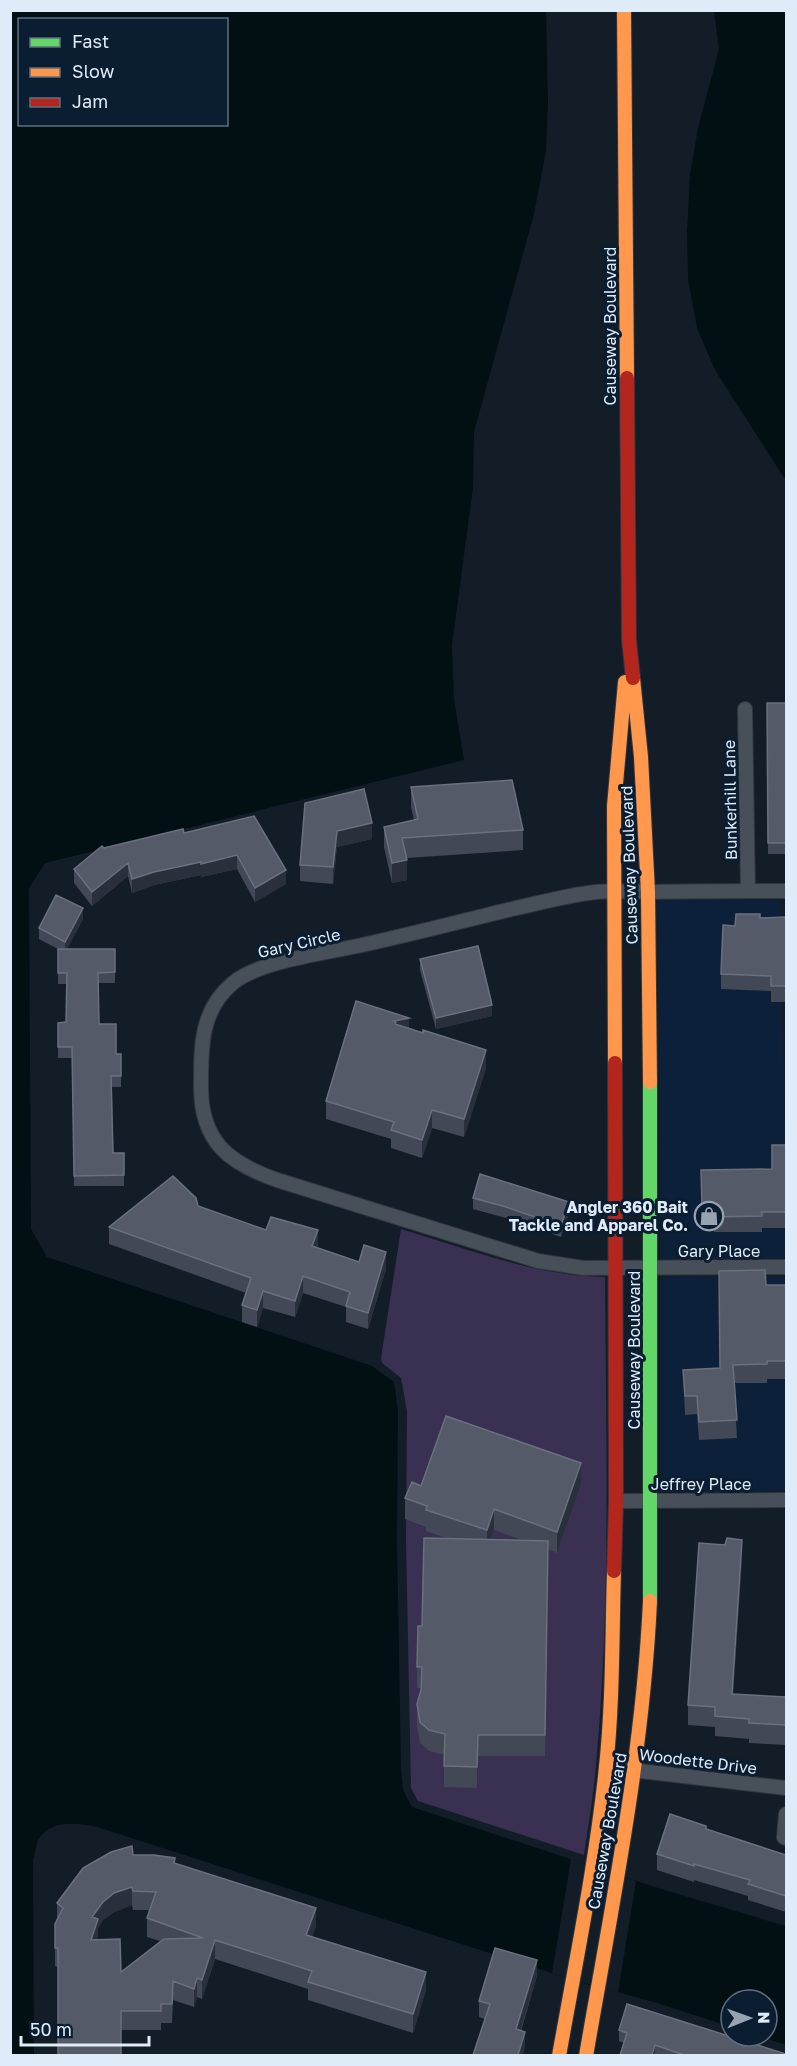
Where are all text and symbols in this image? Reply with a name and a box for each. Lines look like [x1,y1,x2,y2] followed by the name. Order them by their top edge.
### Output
[18,18,228,126] legend
[72,30,109,52] text: Fast
[72,60,115,82] text: Slow
[72,90,108,112] text: Jam
[600,247,620,405] street label: Causeway Boulevard
[719,740,741,860] street label: Bunkerhill Lane
[616,785,642,945] street label: Causeway Boulevard
[256,924,342,962] street label: Gary Circle
[509,1197,688,1235] place label: Angler 360 Bait Tackle and Apparel Co.
[693,1200,725,1232] shop icon: Angler 360 Bait Tackle and Apparel Co.
[678,1241,760,1261] street label: Gary Place
[624,1271,644,1429] street label: Causeway Boulevard
[651,1474,751,1494] street label: Jeffrey Place
[638,1744,758,1778] street label: Woodette Drive
[583,1751,631,1911] street label: Causeway Boulevard
[719,1988,779,2048] north arrow
[21,2009,148,2047] scale bar
[754,2011,774,2024] text: N
[30,2018,72,2040] text: 50 m

